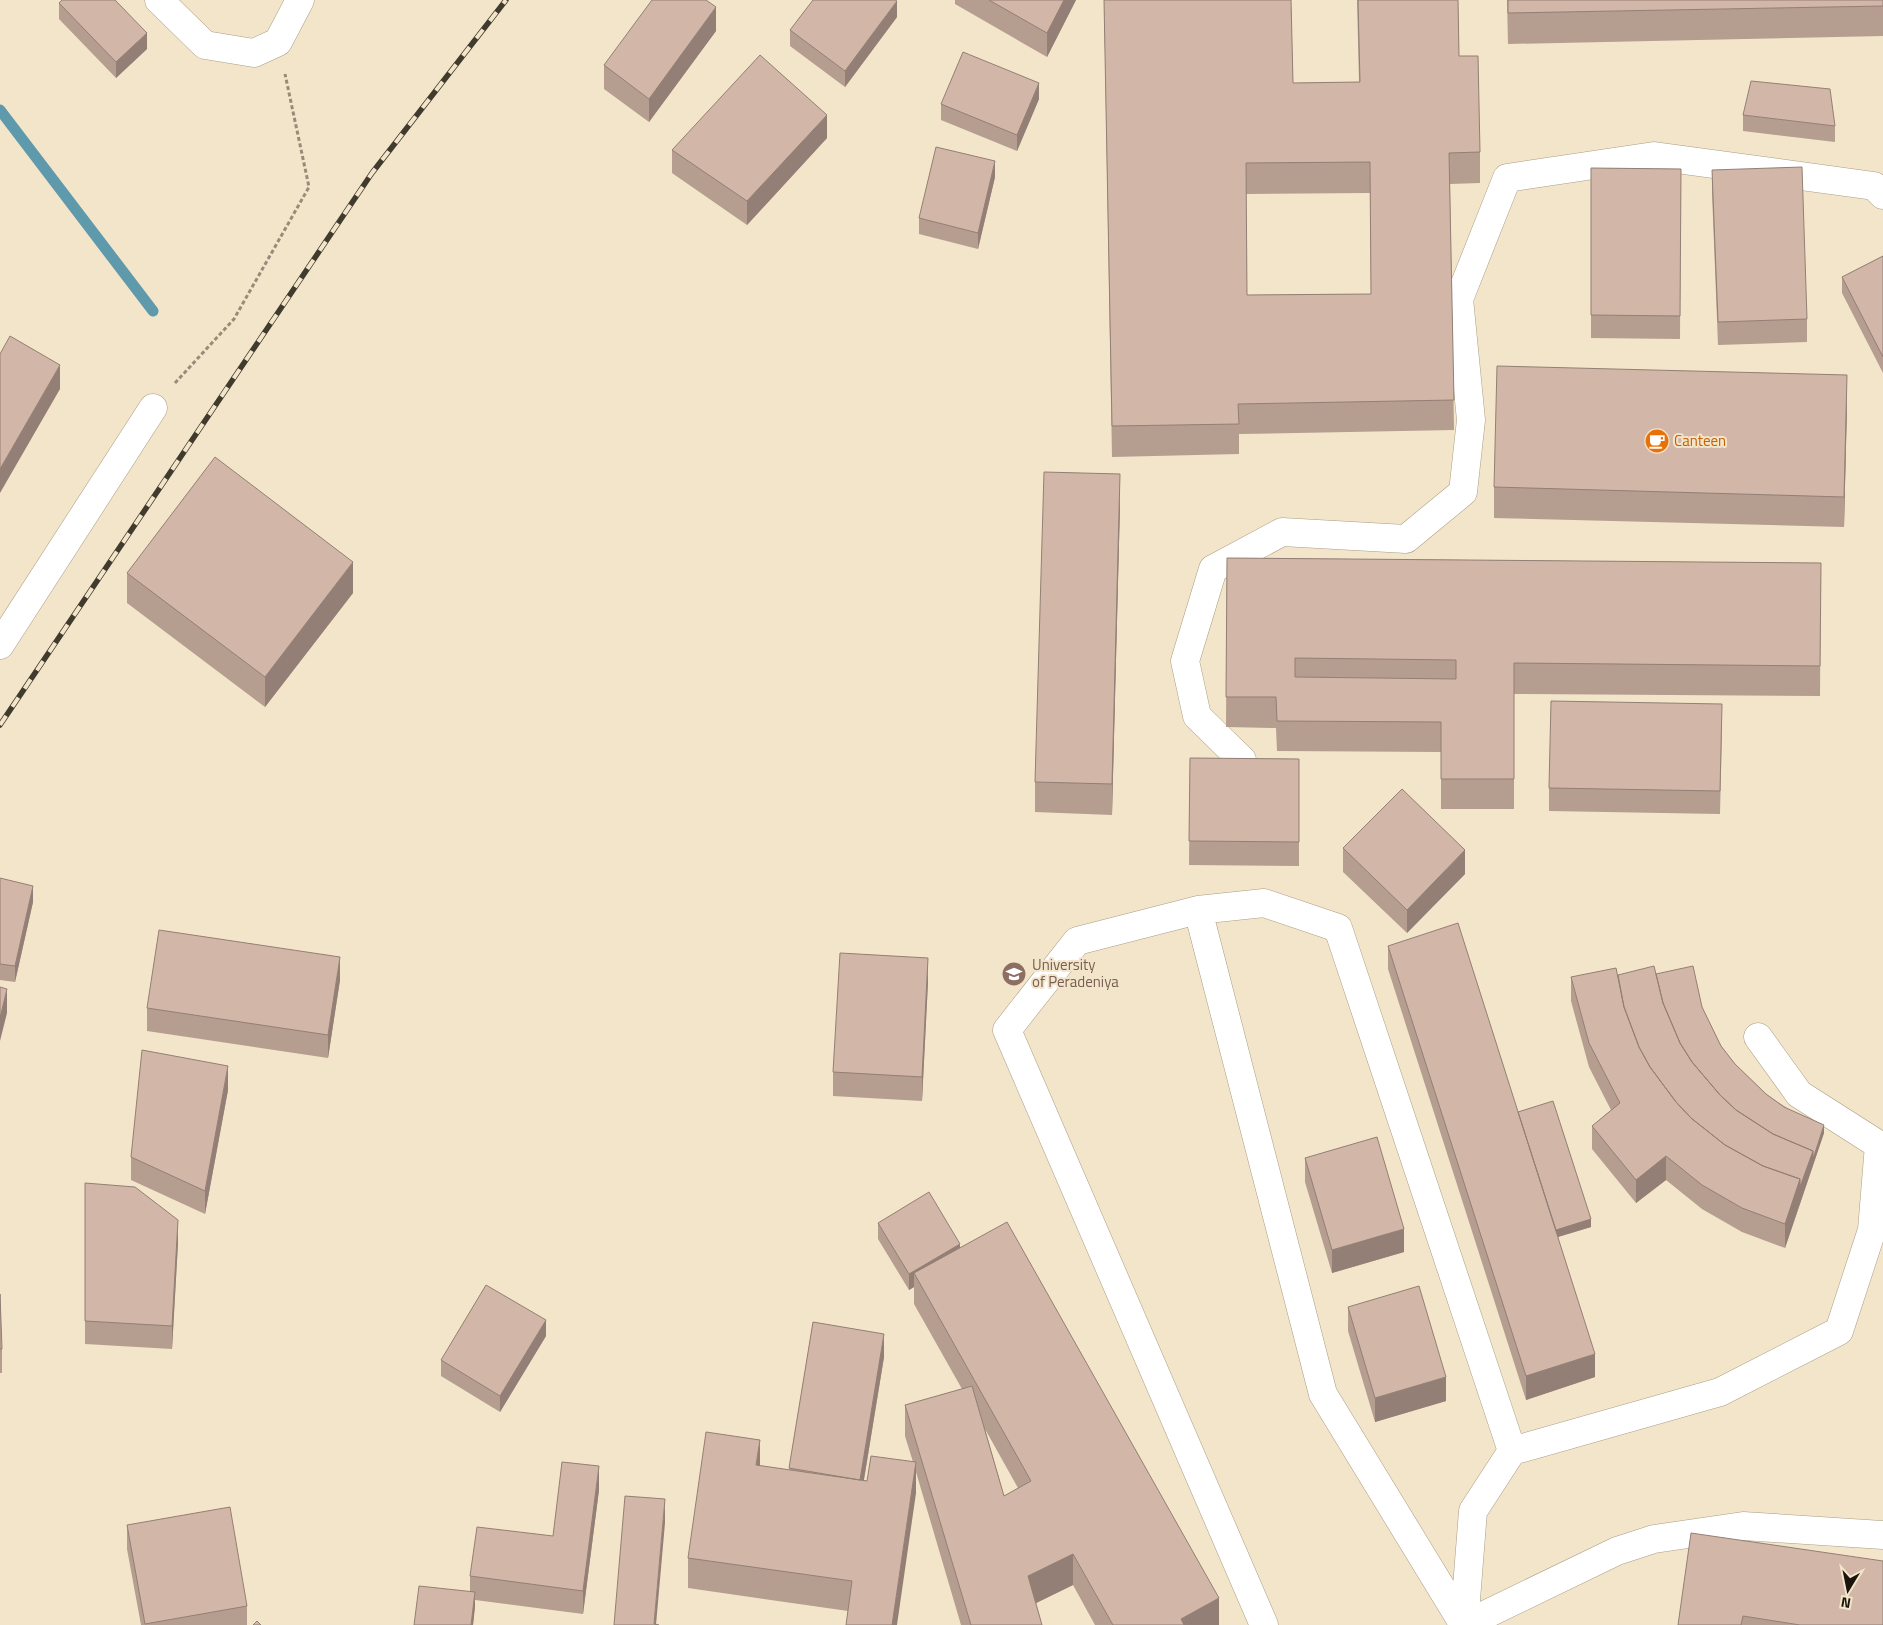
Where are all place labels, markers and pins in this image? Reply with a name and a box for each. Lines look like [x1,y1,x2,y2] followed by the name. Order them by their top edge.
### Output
[1644,428,1670,454] cafe icon: Canteen
[1674,429,1726,452] place label: Canteen
[1032,953,1119,993] place label: University of Peradeniya
[1001,961,1027,987] school or university icon: University of Peradeniya

